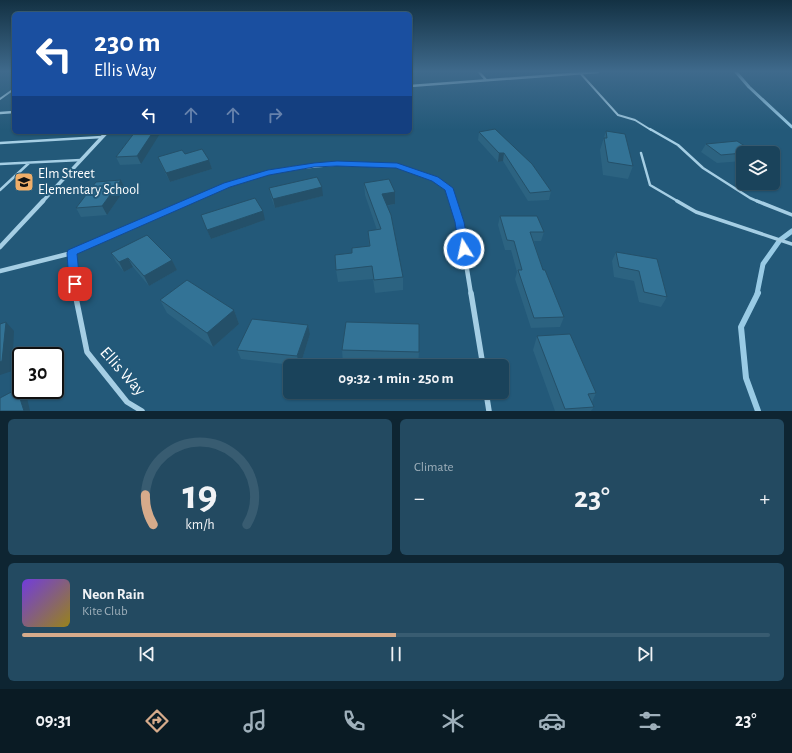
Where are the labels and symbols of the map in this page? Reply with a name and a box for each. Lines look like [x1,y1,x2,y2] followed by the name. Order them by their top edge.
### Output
[38,167,140,197] place label: Elm Street Elementary School
[13,171,35,193] school or university icon: Elm Street Elementary School
[443,228,485,270] position arrow
[58,267,92,301] pin
[96,343,150,400] street label: Ellis Way
[12,347,64,399] speed limit sign: 30

